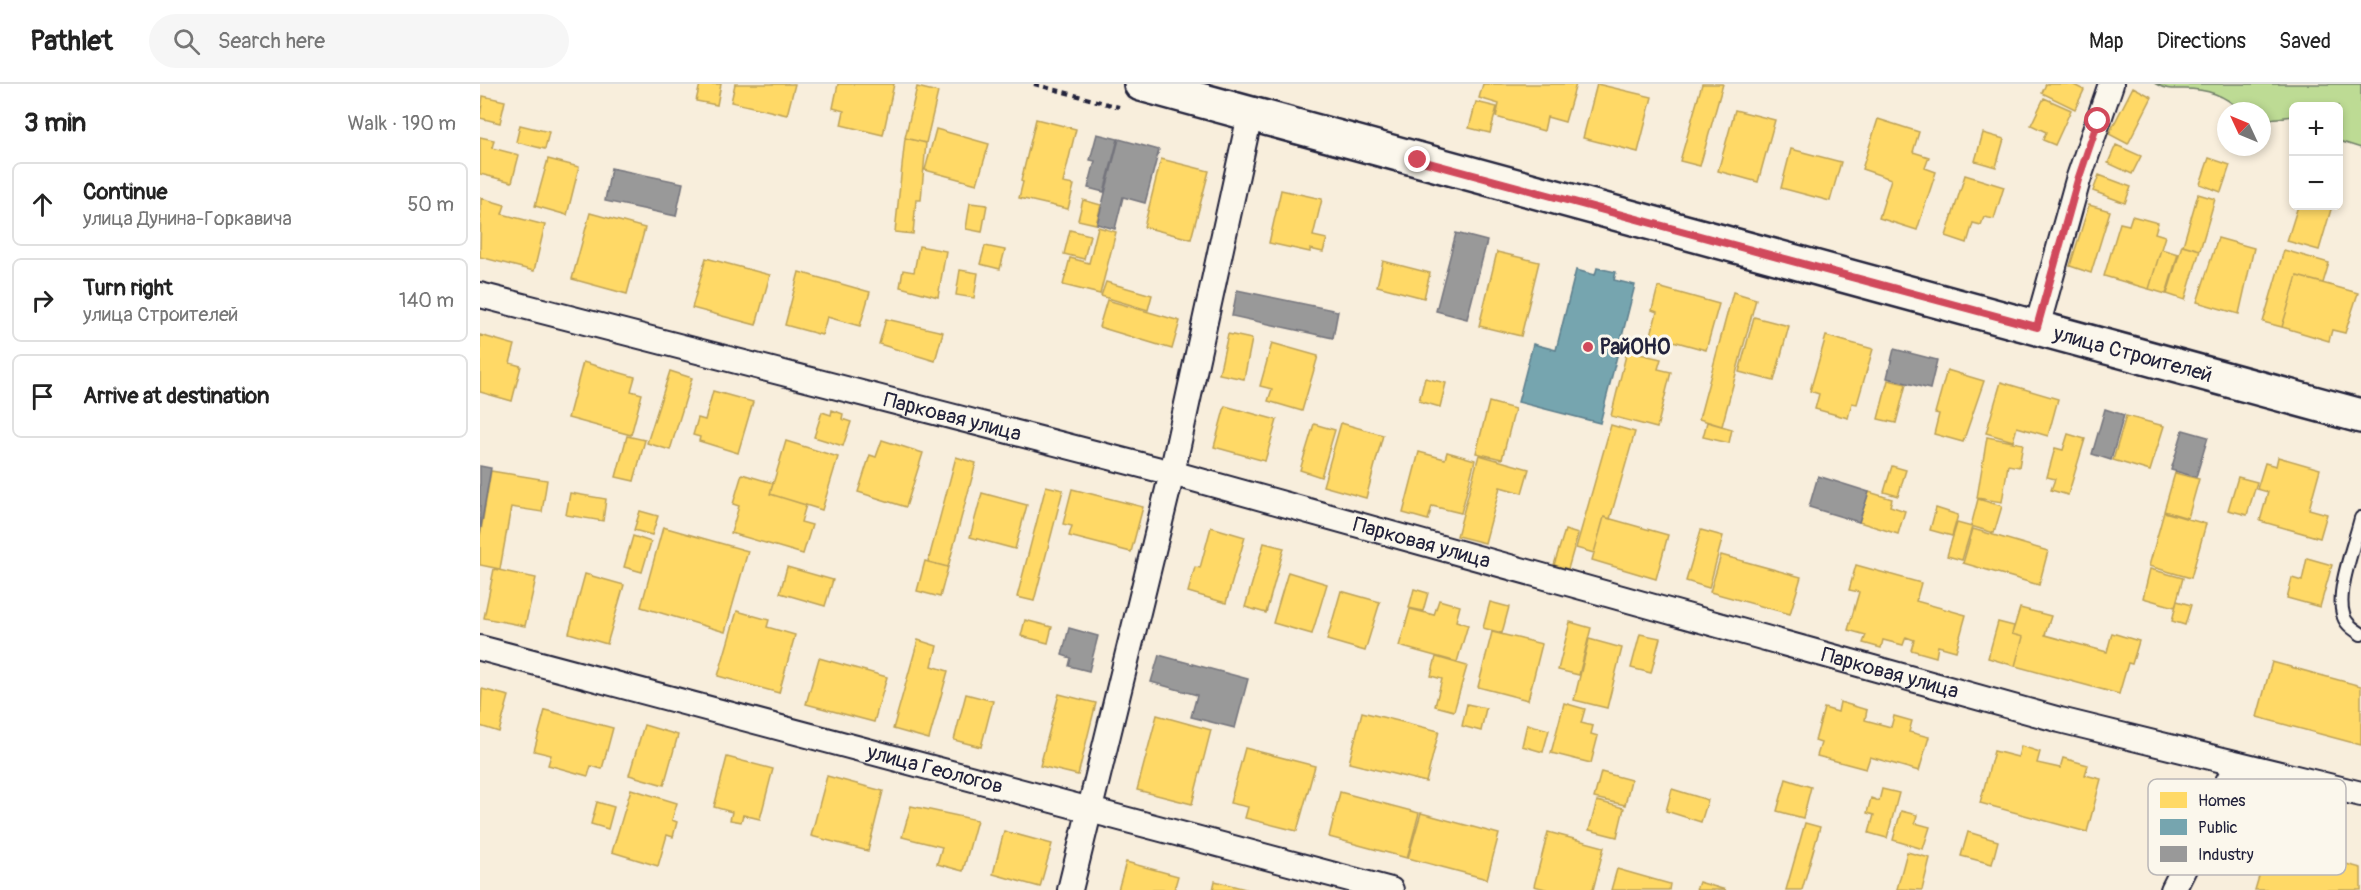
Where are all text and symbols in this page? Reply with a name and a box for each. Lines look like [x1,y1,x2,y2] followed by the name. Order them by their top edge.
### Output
[149,14,569,68] search box
[30,24,113,59] text: Pathlet
[170,25,203,58] icon: search
[218,27,325,55] text: Search here
[2089,28,2124,55] text: Map
[2157,28,2246,55] text: Directions
[2279,28,2331,55] text: Saved
[2217,102,2271,156] north arrow
[2289,102,2343,210] map controls
[2289,102,2343,156] button: +
[24,107,86,139] text: 3 min
[2084,107,2110,133] route start
[348,111,456,136] text: Walk · 190 m
[1404,146,1430,172] route end
[2289,156,2343,210] button: −
[83,178,167,206] text: Continue
[26,188,59,221] icon: ahead
[407,192,454,217] text: 50 m
[83,206,292,231] text: улица Дунина-Горкавича
[83,274,173,302] text: Turn right
[26,284,59,317] icon: right
[399,288,454,313] text: 140 m
[83,302,238,327] text: улица Строителей
[2050,319,2215,388] street label: улица Строителей
[1600,334,1670,361] place label: РайОНО
[1581,340,1595,354] marker: РайОНО
[26,380,59,413] icon: arrive
[83,382,269,410] text: Arrive at destination
[881,386,1024,447] street label: Парковая улица
[1350,511,1494,574] street label: Парковая улица
[1819,641,1962,705] street label: Парковая улица
[863,738,1006,800] street label: улица Геологов
[2148,779,2346,875] legend
[2198,791,2246,811] text: Homes
[2198,818,2238,838] text: Public
[2198,845,2254,865] text: Industry

